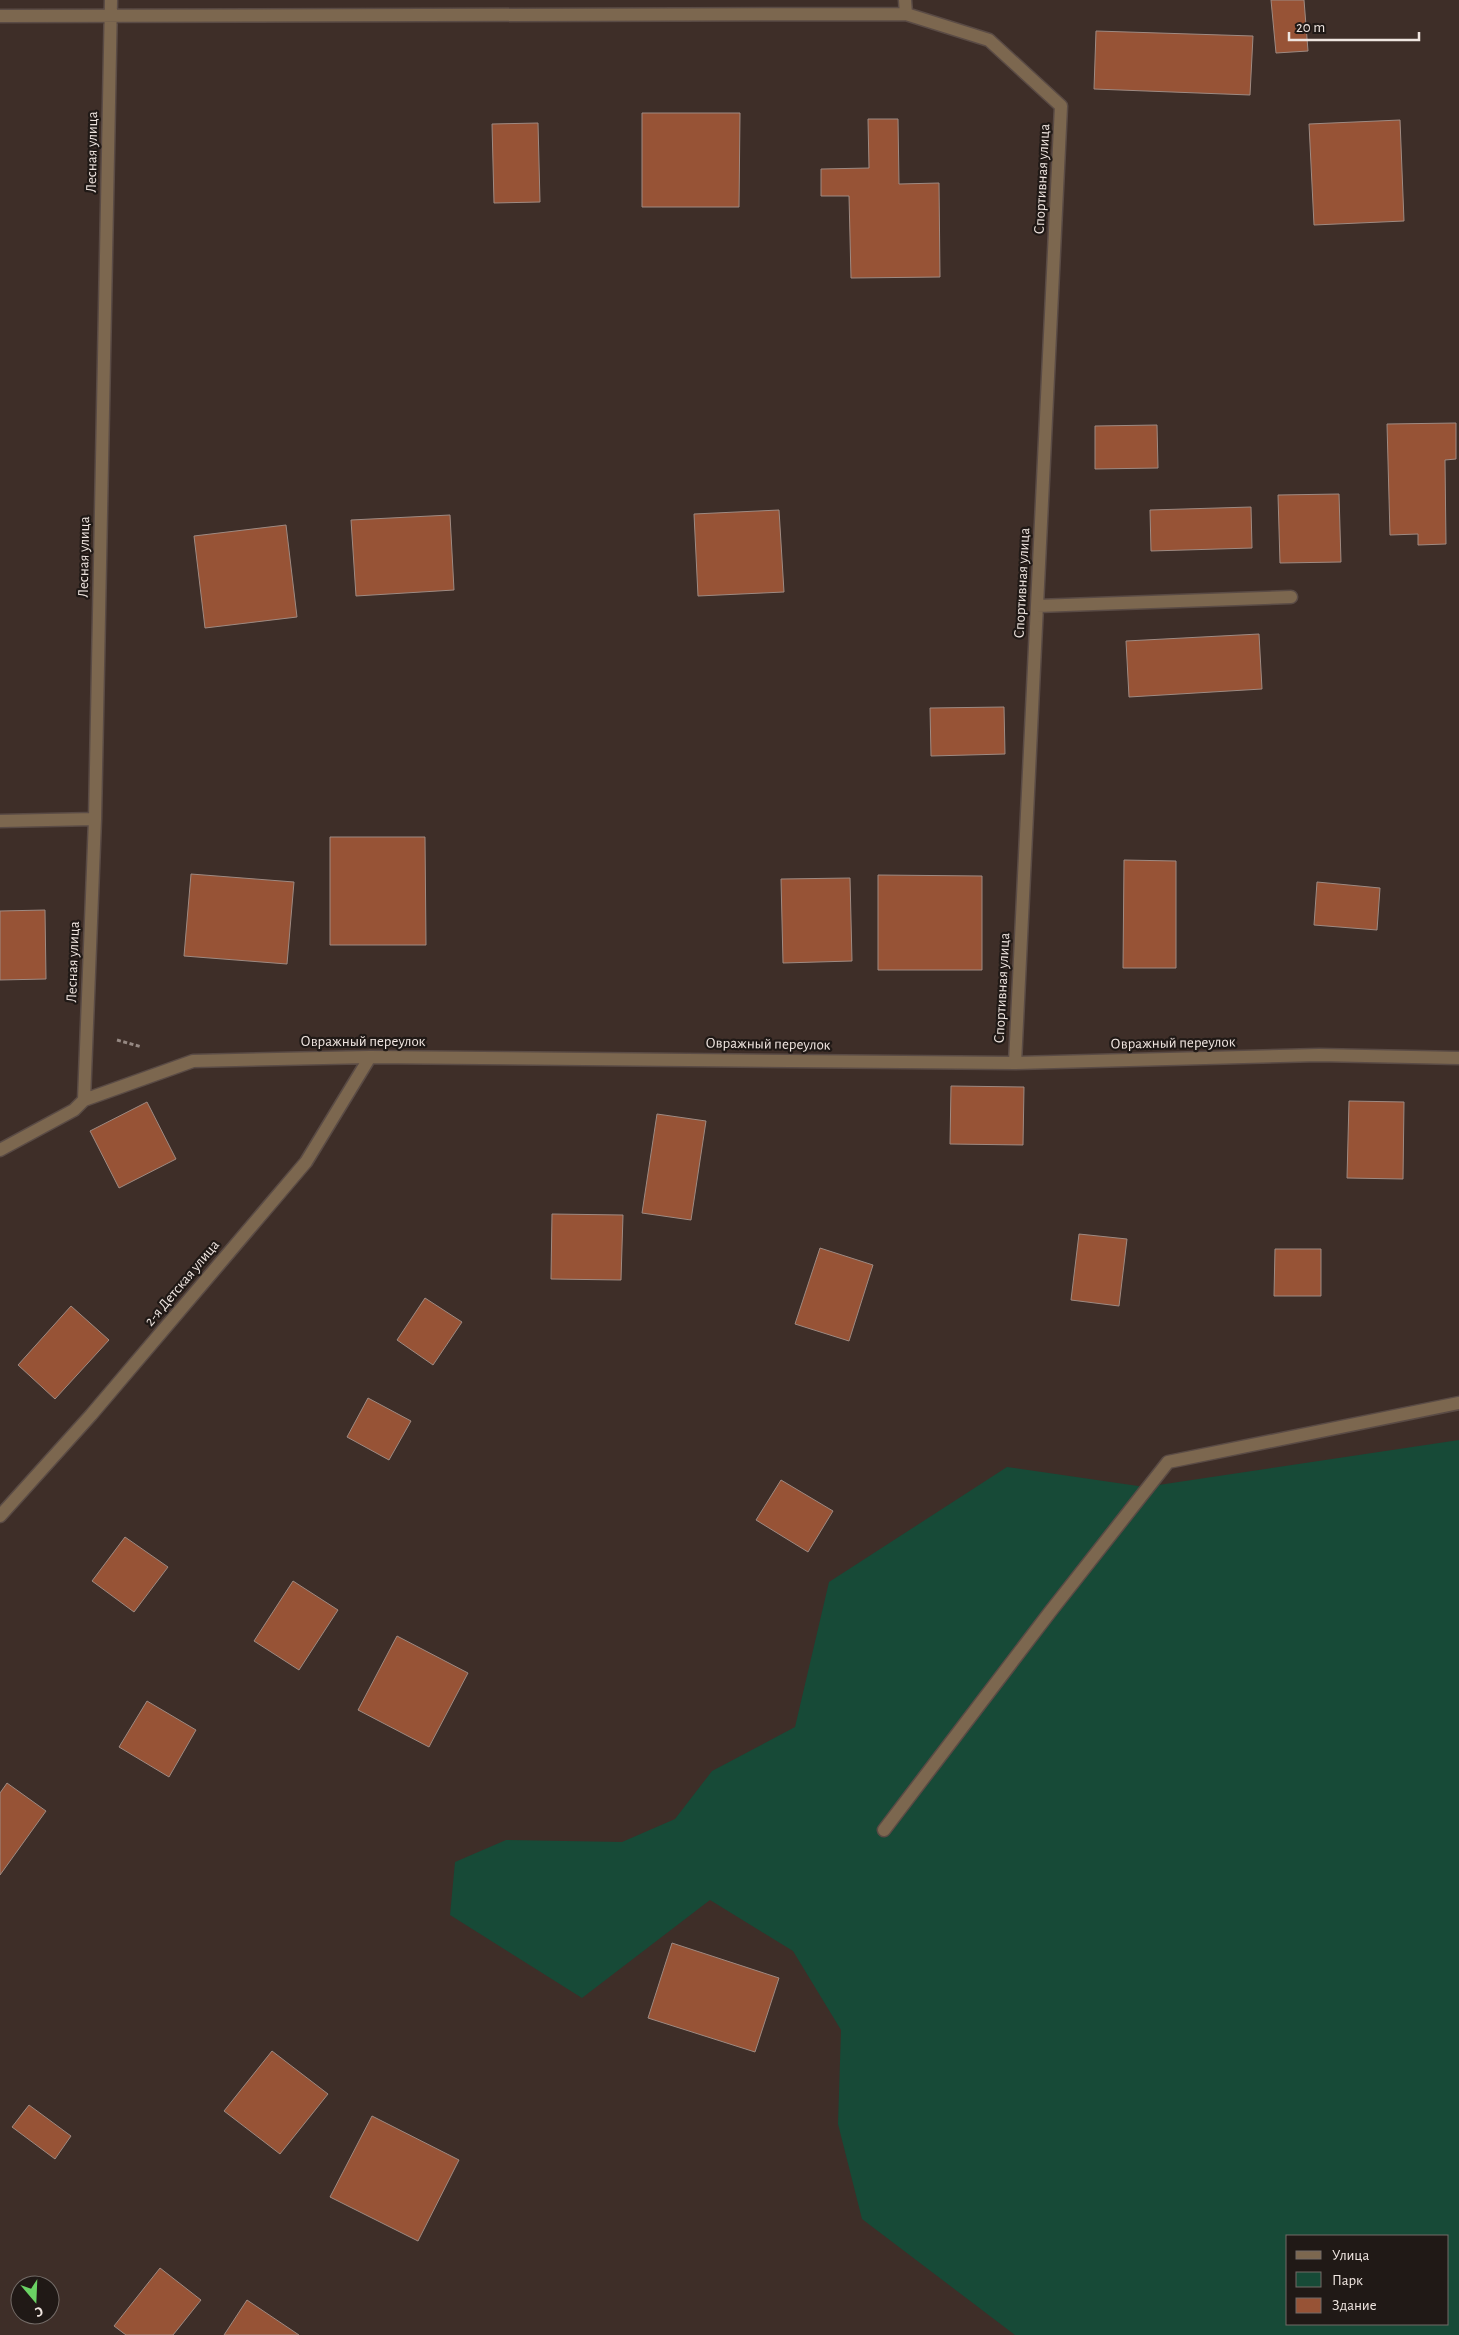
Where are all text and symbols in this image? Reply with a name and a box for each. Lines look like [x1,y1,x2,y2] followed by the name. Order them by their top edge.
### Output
[1289,10,1419,42] scale bar
[1296,20,1325,35] text: 20 m
[84,111,100,193] street label: Лесная улица
[1032,123,1052,235] street label: Спортивная улица
[76,516,92,598] street label: Лесная улица
[1012,527,1032,639] street label: Спортивная улица
[64,921,82,1003] street label: Лесная улица
[992,932,1012,1044] street label: Спортивная улица
[301,1034,426,1049] street label: Овражный переулок
[1110,1034,1236,1052] street label: Овражный переулок
[705,1035,831,1053] street label: Овражный переулок
[142,1237,222,1329] street label: 2-я Детская улица
[1286,2235,1449,2325] legend
[1332,2248,1369,2263] text: Улица
[1332,2273,1363,2288] text: Парк
[10,2275,60,2325] north arrow
[1332,2298,1377,2313] text: Здание
[33,2303,45,2319] text: С

